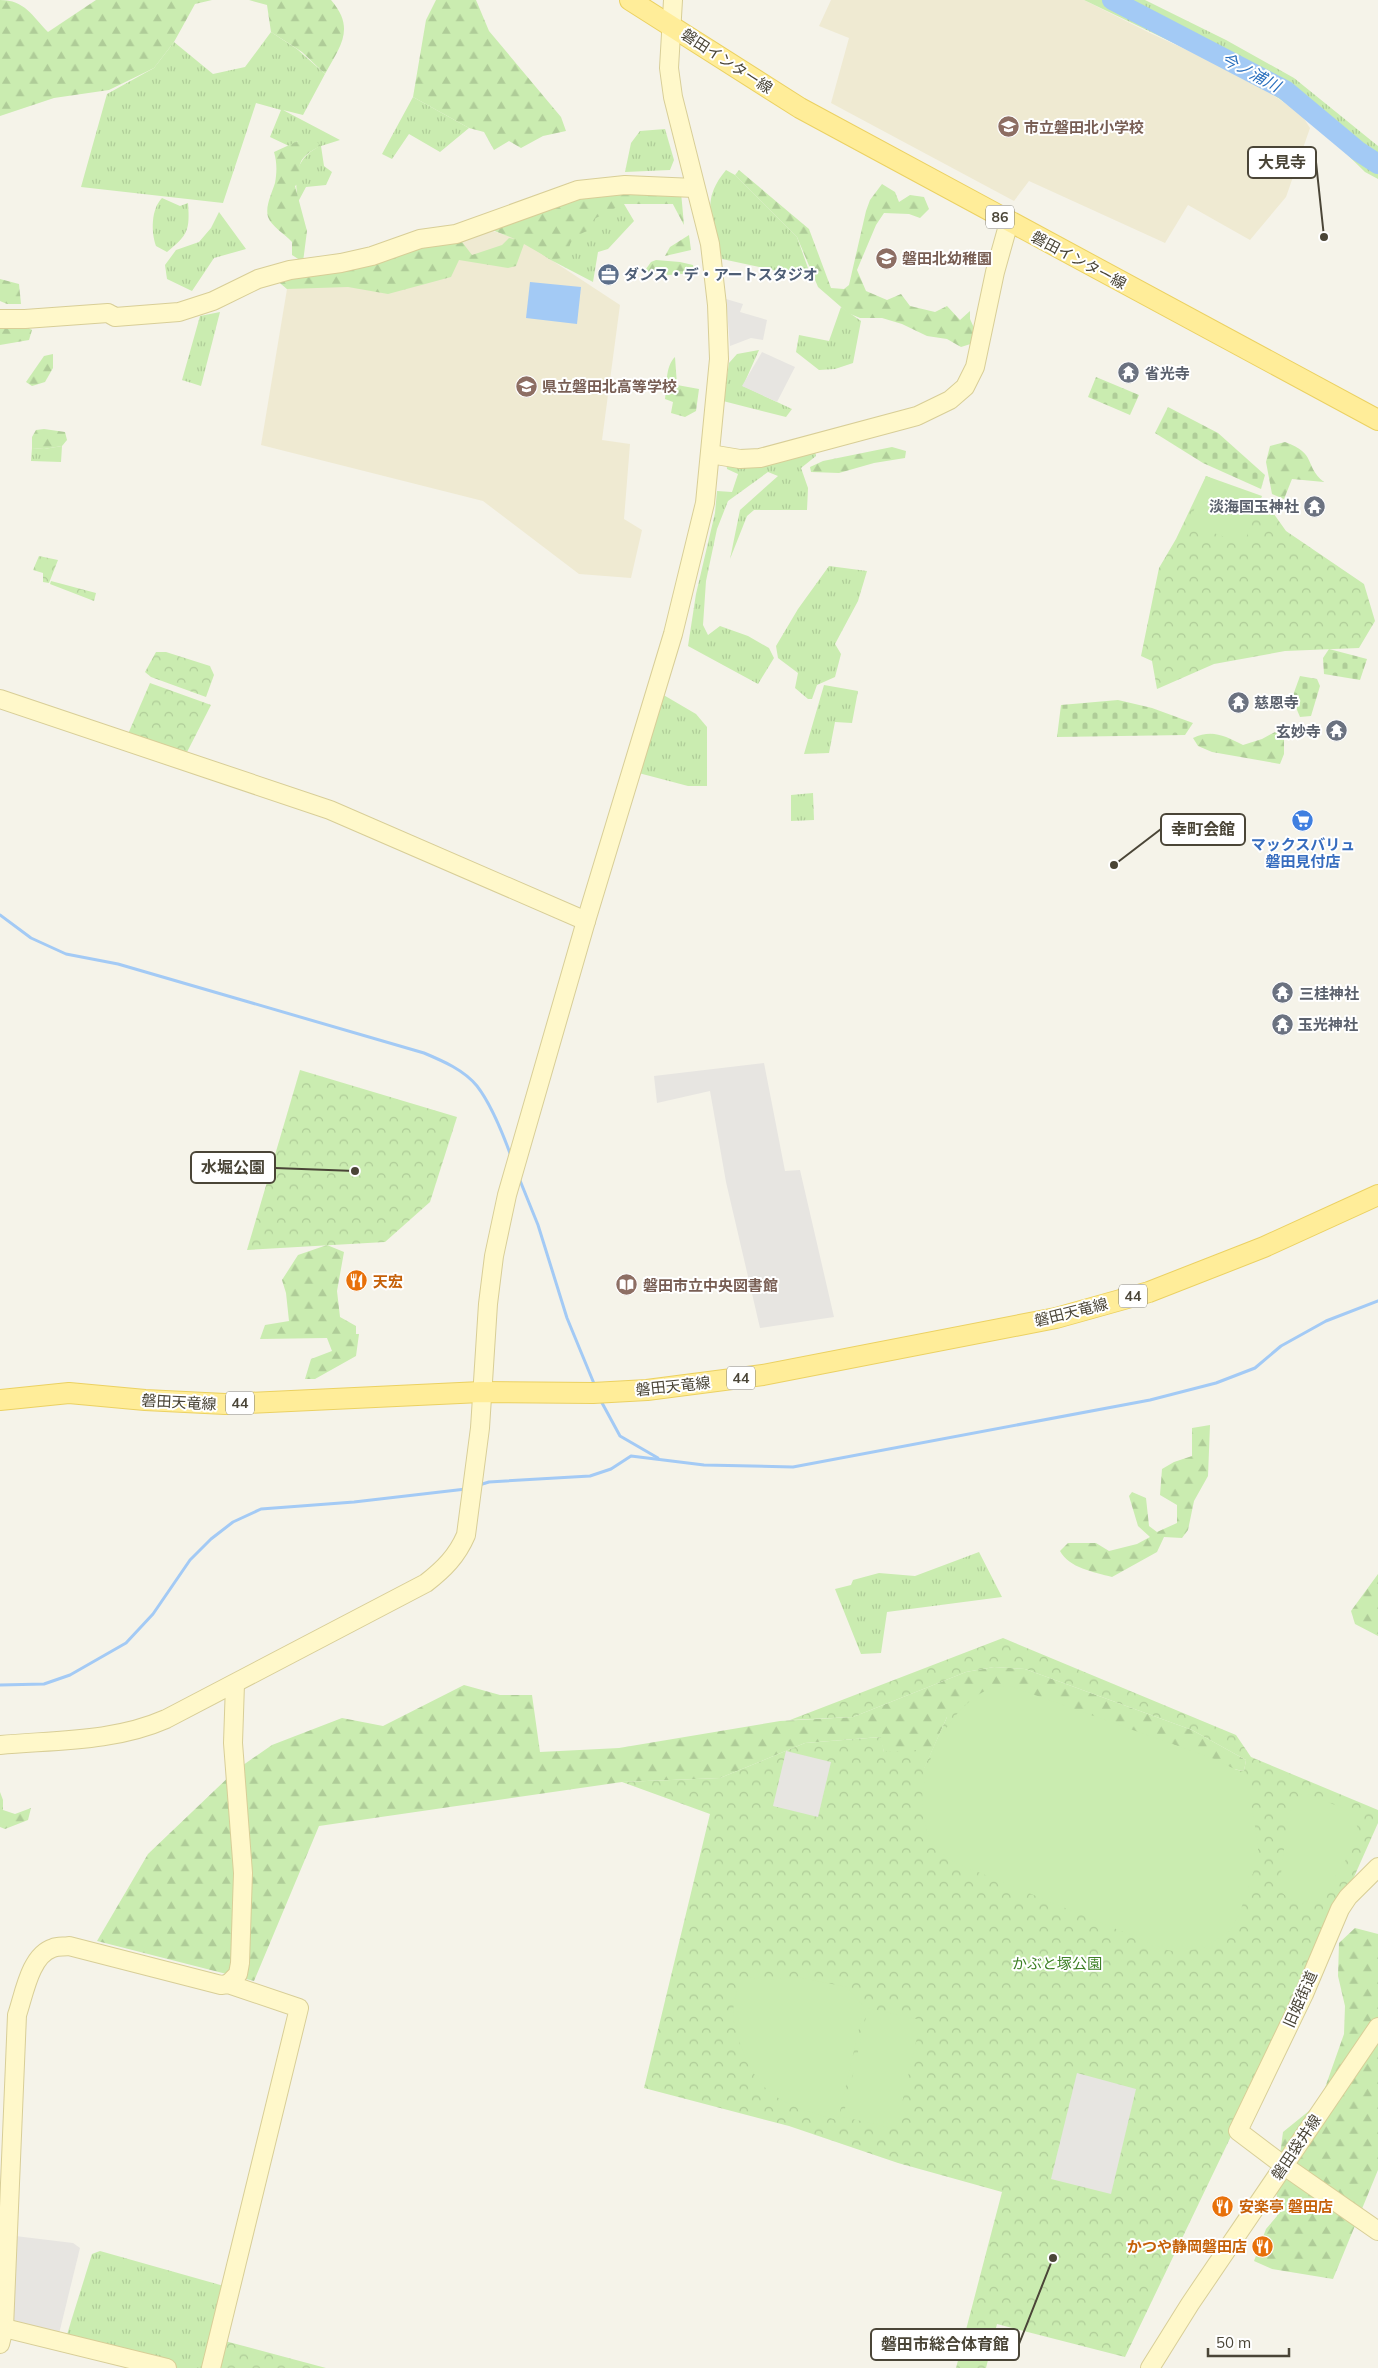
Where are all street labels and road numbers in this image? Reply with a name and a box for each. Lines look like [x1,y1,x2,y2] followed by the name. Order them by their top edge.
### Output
[678,24,776,98] street label: 磐田インター線
[986,206,1014,228] road number: 86
[1028,227,1130,293] street label: 磐田インター線
[1119,1284,1147,1308] road number: 44
[1032,1294,1110,1330] street label: 磐田天竜線
[727,1366,755,1390] road number: 44
[635,1373,711,1399] street label: 磐田天竜線
[141,1391,217,1413] street label: 磐田天竜線
[226,1392,254,1415] road number: 44
[1279,1968,1321,2030] street label: 旧姫街道
[1267,2111,1325,2183] street label: 磐田袋井線

